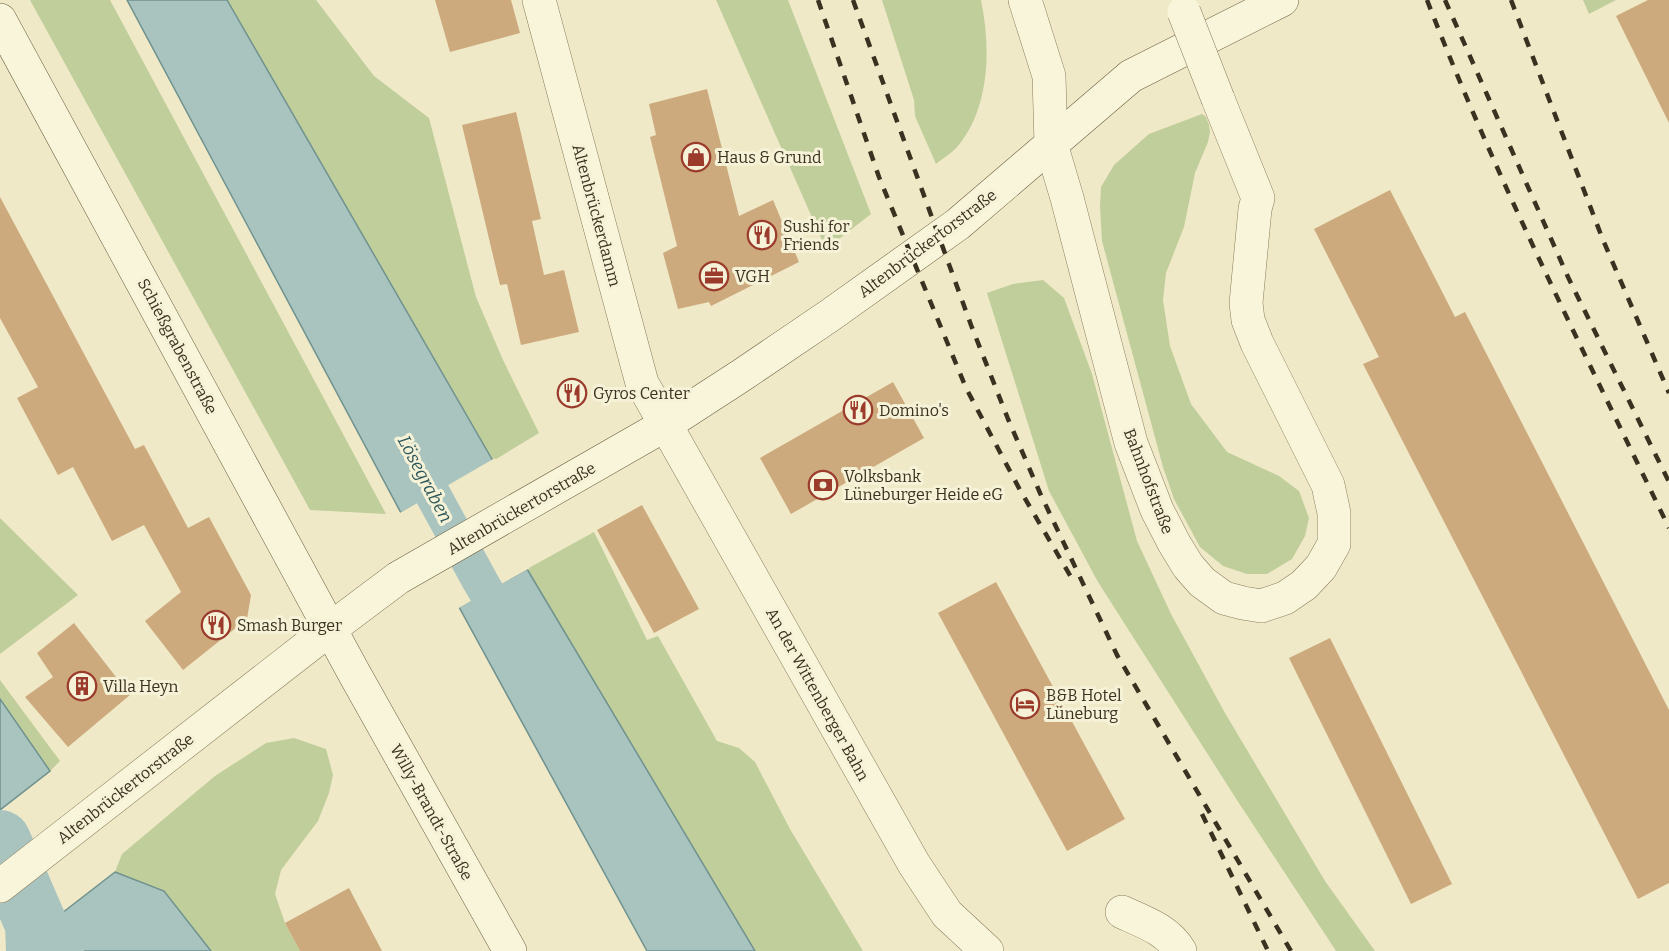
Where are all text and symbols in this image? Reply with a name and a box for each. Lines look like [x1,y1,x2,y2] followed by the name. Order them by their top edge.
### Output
[680,141,712,173] shop icon: Haus & Grund
[568,142,625,288] street label: Altenbrückerdamm
[717,148,822,167] place label: Haus & Grund
[854,185,1000,302] street label: Altenbrückertorstraße
[783,217,850,254] place label: Sushi for Friends
[746,219,778,251] restaurant icon: Sushi for Friends
[698,260,730,292] office icon: VGH
[735,267,770,286] place label: VGH
[134,275,221,417] street label: Schießgrabenstraße
[556,377,588,409] restaurant icon: Gyros Center
[593,384,690,403] place label: Gyros Center
[842,394,874,426] restaurant icon: Domino's
[879,401,949,420] place label: Domino's
[1120,426,1177,537] street label: Bahnhofstraße
[393,432,457,526] water label: Lösegraben
[444,458,599,559] street label: Altenbrückertorstraße
[844,467,1003,504] place label: Volksbank Lüneburger Heide eG
[807,469,839,501] bank icon: Volksbank Lüneburger Heide eG
[762,604,873,784] street label: An der Wittenberger Bahn
[200,609,232,641] restaurant icon: Smash Burger
[237,616,342,635] place label: Smash Burger
[66,670,98,702] building icon: Villa Heyn
[103,677,178,696] place label: Villa Heyn
[1046,686,1122,723] place label: B&B Hotel Lüneburg
[1009,688,1041,720] hotel icon: B&B Hotel Lüneburg
[53,729,197,848] street label: Altenbrückertorstraße
[386,741,477,884] street label: Willy-Brandt-Straße

